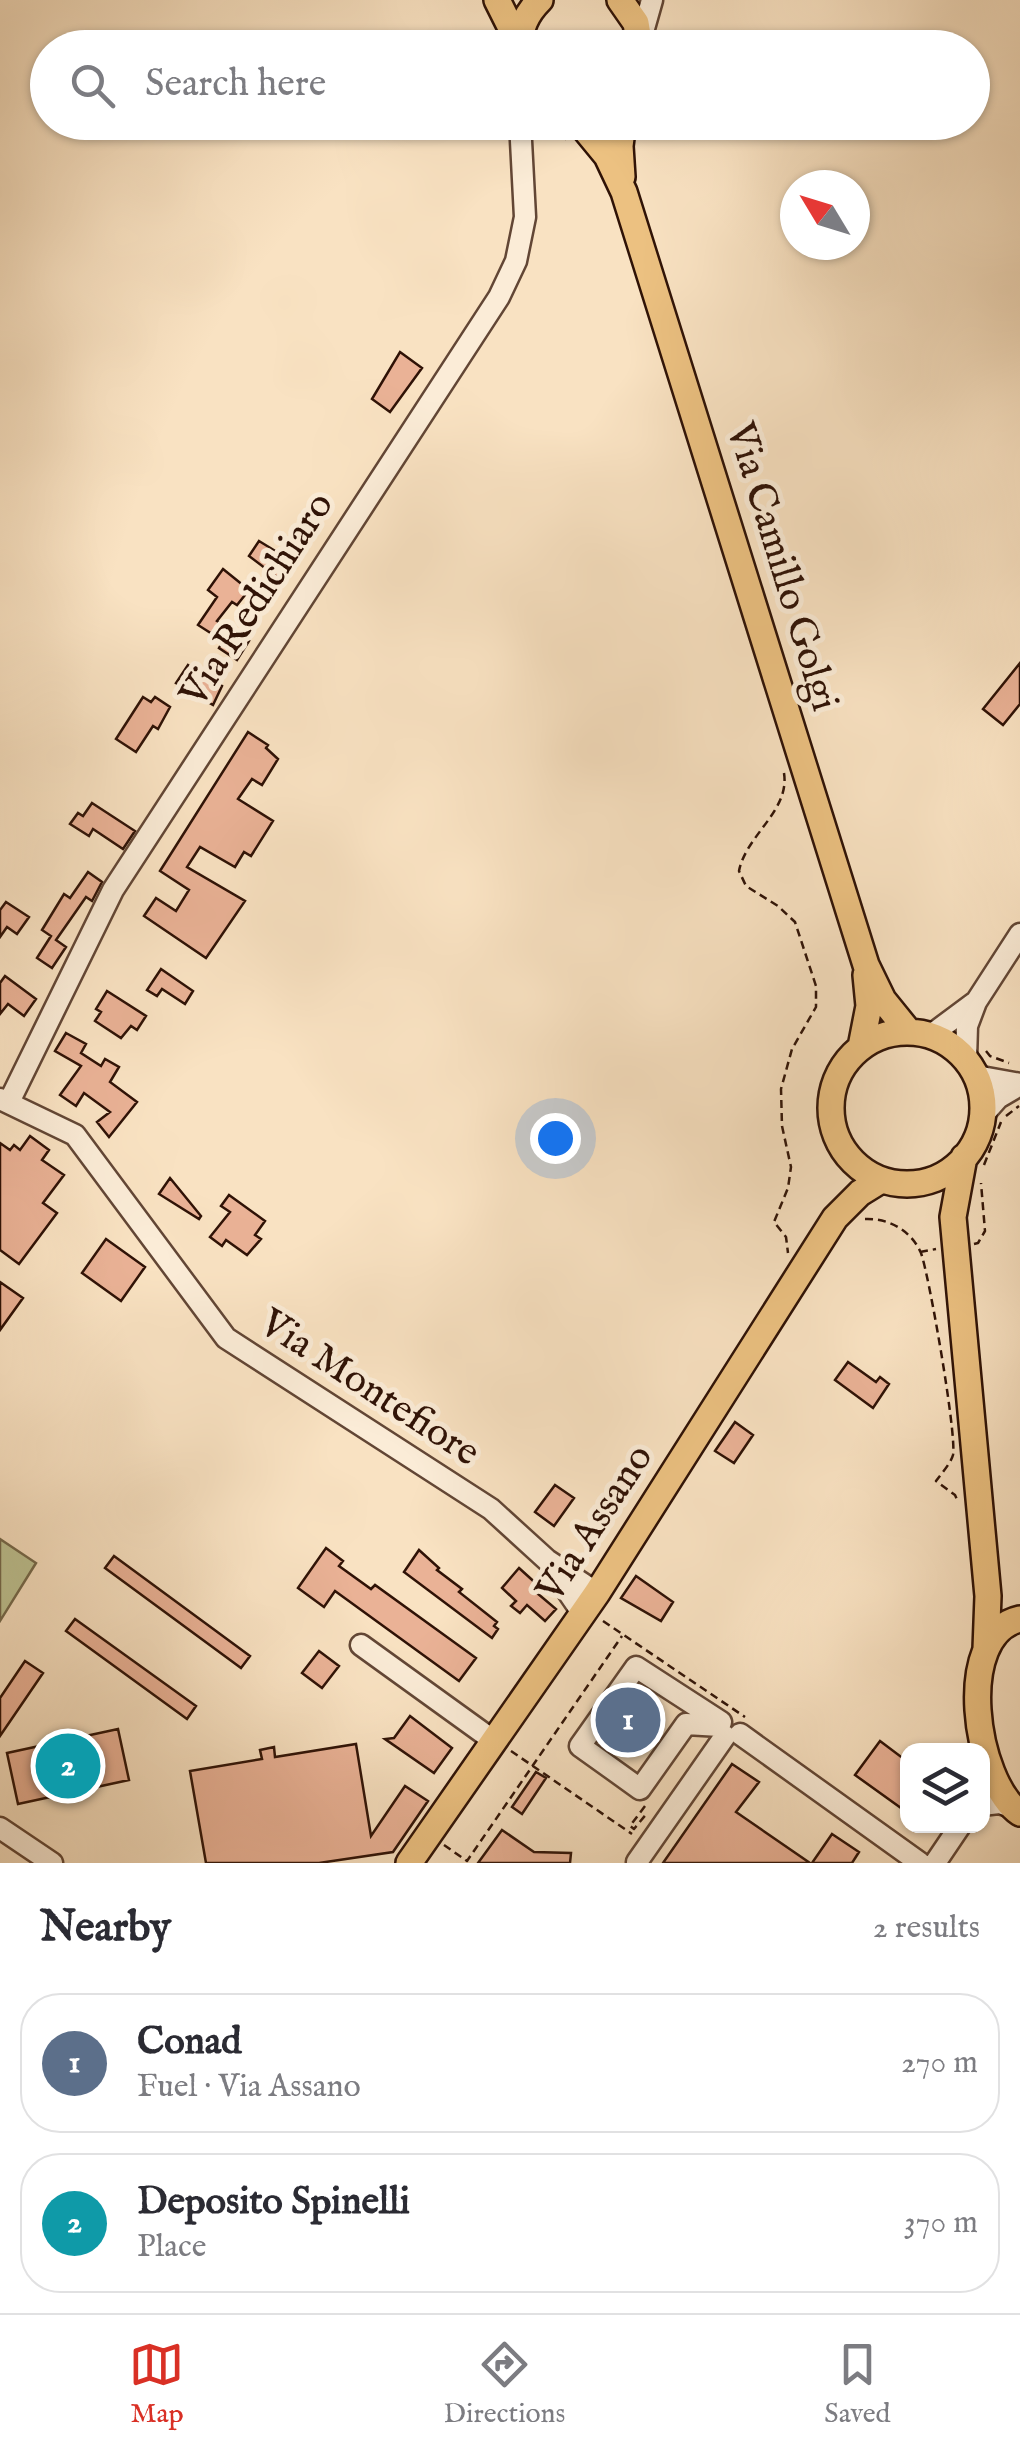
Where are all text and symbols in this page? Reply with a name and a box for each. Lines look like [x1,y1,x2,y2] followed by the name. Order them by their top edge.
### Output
[30,30,990,140] search box
[65,58,120,113] icon: search
[145,61,326,109] text: Search here
[780,170,870,260] north arrow
[713,416,849,717] street label: Via Camillo Golgi
[169,483,346,718] street label: Via Redichiaro
[530,1113,581,1164] your location
[248,1298,489,1479] street label: Via Montefiore
[526,1435,666,1613] street label: Via Assano
[596,1682,660,1758] pin: 1
[36,1728,100,1804] pin: 2
[900,1743,990,1833] map controls
[900,1743,990,1833] button: layers
[40,1902,171,1955] text: Nearby
[873,1908,980,1949] text: 2 results
[137,2019,241,2067] text: Conad
[69,2043,80,2084] text: 1
[901,2043,978,2084] text: 270 m
[137,2067,361,2108] text: Fuel · Via Assano
[137,2179,410,2227] text: Deposito Spinelli
[67,2203,82,2244] text: 2
[904,2203,978,2244] text: 370 m
[137,2227,207,2268] text: Place
[129,2337,184,2432] tab: Map
[443,2337,565,2432] tab: Directions
[824,2337,891,2432] tab: Saved

